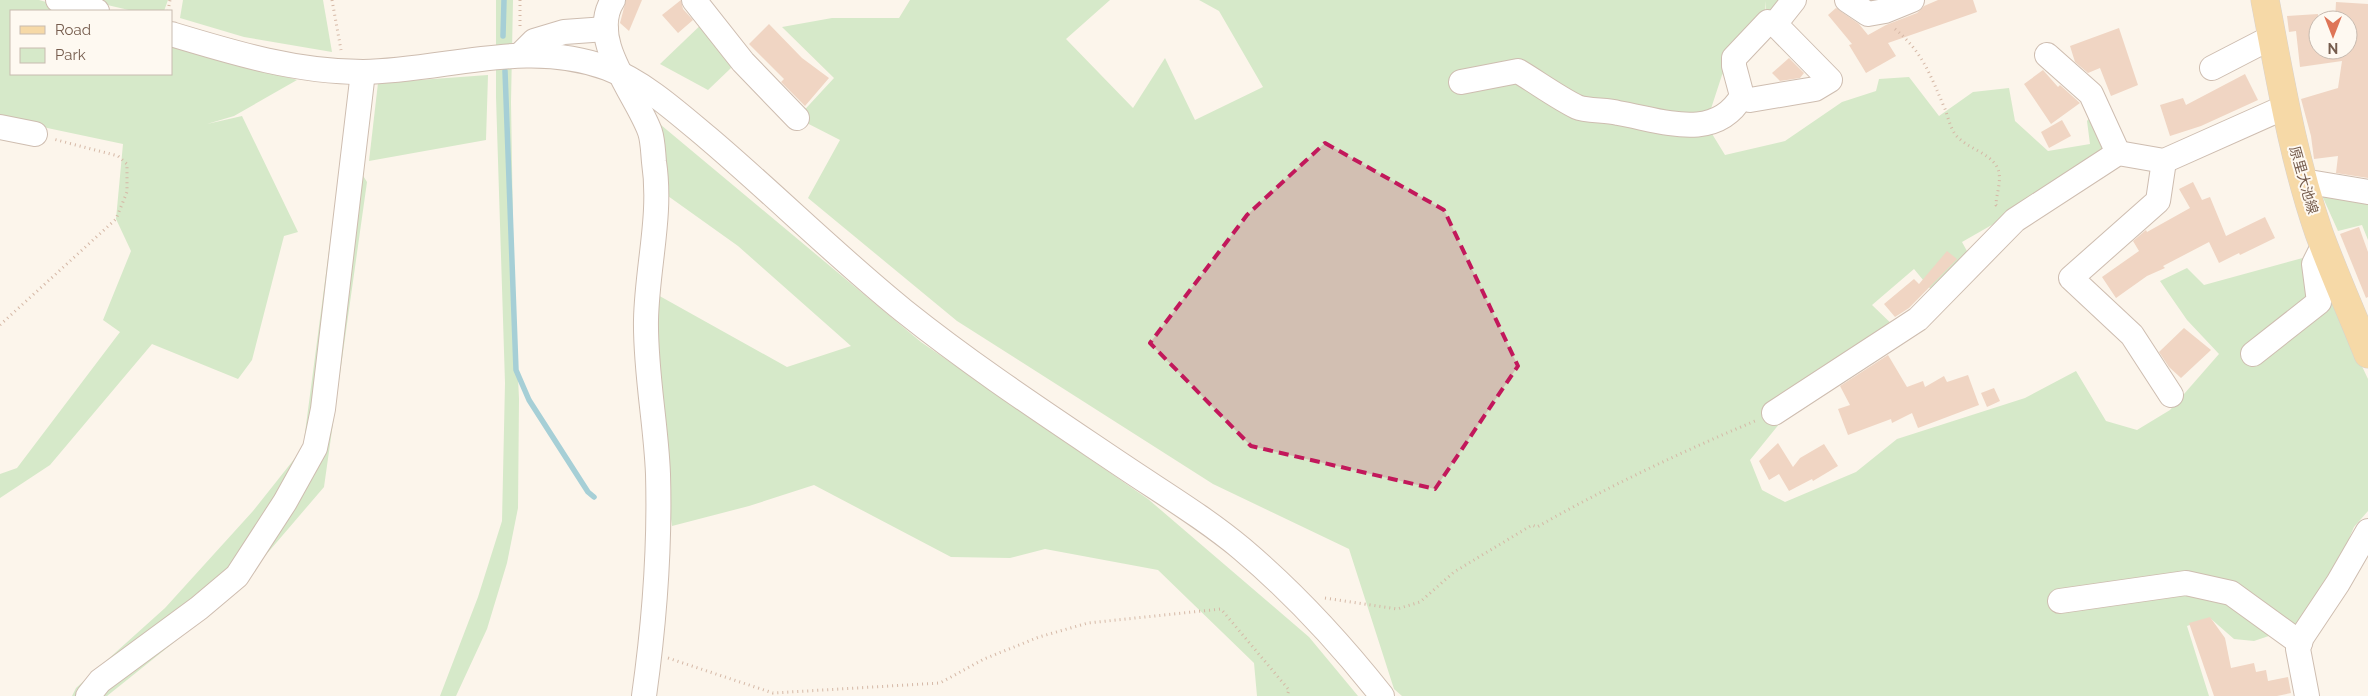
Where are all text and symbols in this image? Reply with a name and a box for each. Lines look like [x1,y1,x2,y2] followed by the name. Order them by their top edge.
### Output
[10,10,172,75] legend
[2308,10,2358,60] north arrow
[55,21,91,39] text: Road
[2328,40,2338,56] text: N
[55,46,86,64] text: Park
[2287,144,2321,216] street label: 原里大池線

